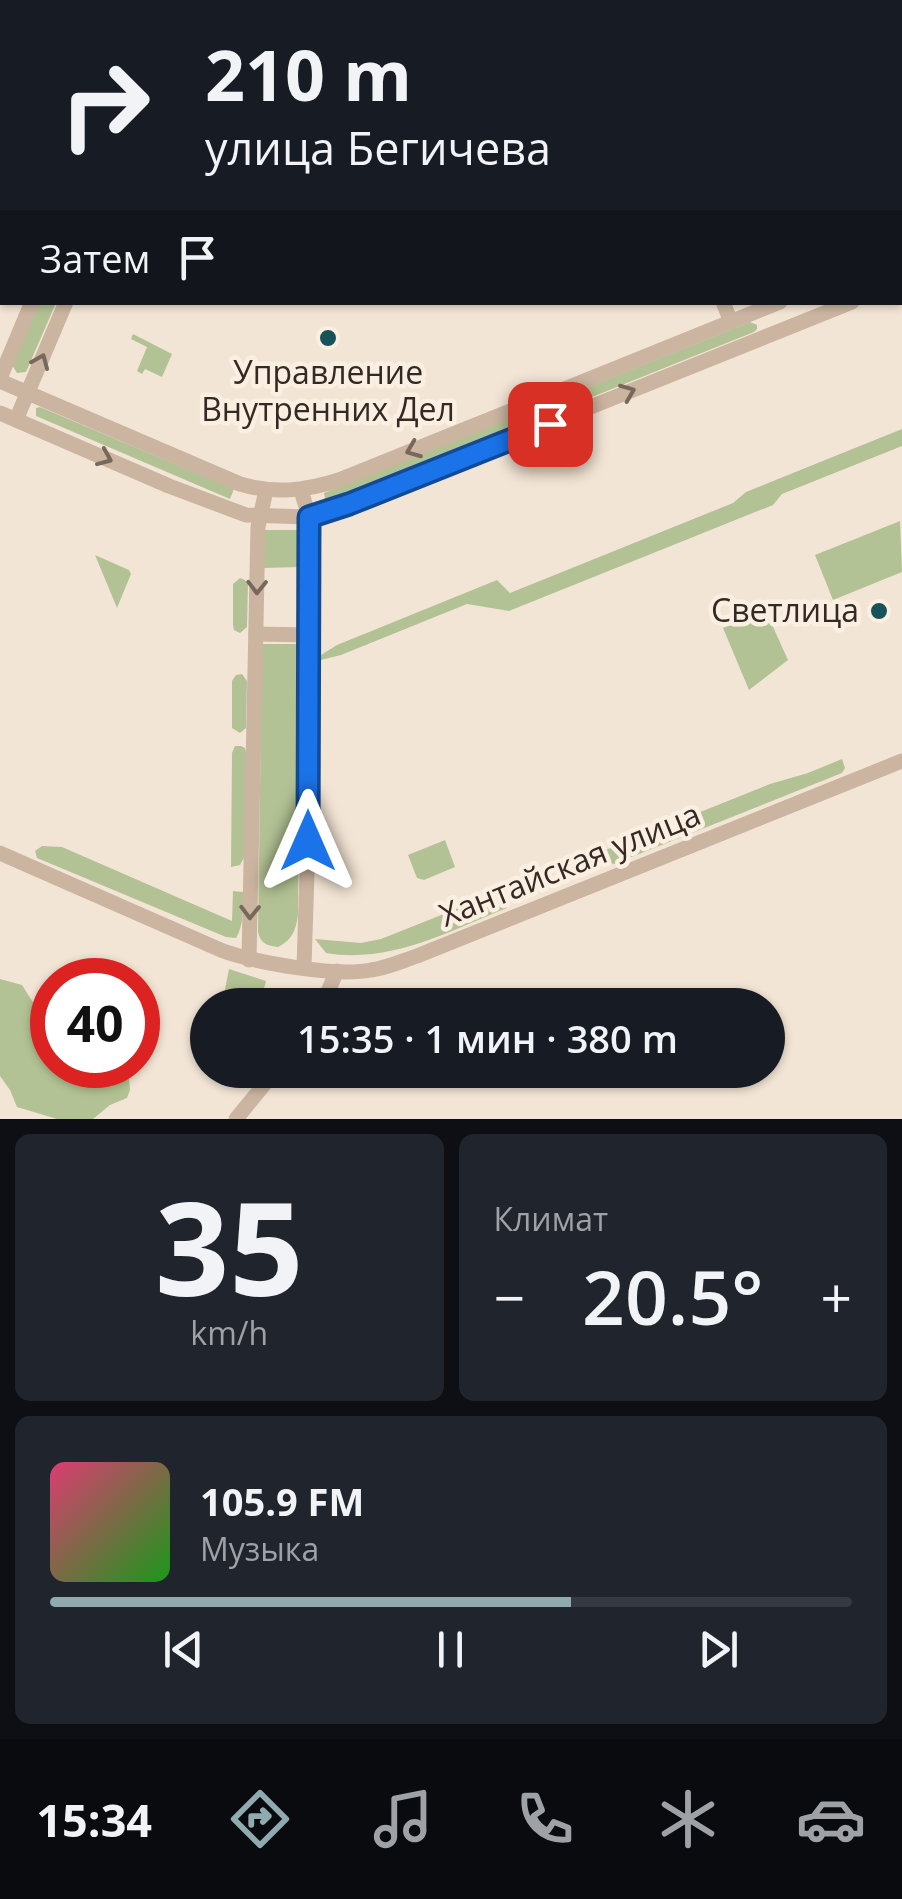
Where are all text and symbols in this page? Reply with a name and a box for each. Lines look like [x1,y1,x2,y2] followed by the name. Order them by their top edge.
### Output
[205,26,412,122] text: 210 m
[40,40,170,170] icon: right
[205,117,551,178] text: улица Бегичева
[170,230,225,285] icon: arrive
[40,232,150,284] text: Затем
[317,327,339,349] marker: Управление Внутренних Дел
[201,350,455,430] place label: Управление Внутренних Дел
[29,353,49,371] one-way arrow
[508,382,593,467] pin
[618,384,636,404] one-way arrow
[523,397,578,452] icon: arrive
[406,438,424,458] one-way arrow
[95,447,113,467] one-way arrow
[246,579,267,595] one-way arrow
[711,588,859,631] place label: Светлица
[868,600,890,622] marker: Светлица
[256,789,360,893] position arrow
[433,792,706,936] street label: Хантайская улица
[239,904,261,920] one-way arrow
[30,958,160,1088] speed limit sign: 40
[297,1012,678,1064] text: 15:35 · 1 мин · 380 m
[155,1157,304,1334] text: 35
[494,1197,608,1240] text: Климат
[582,1245,763,1347] text: 20.5°
[494,1259,525,1334] text: −
[821,1259,852,1334] text: +
[190,1311,268,1354] text: km/h
[200,1475,364,1527] text: 105.9 FM
[200,1527,319,1570] text: Музыка
[156,1622,211,1677] icon: previous
[423,1622,478,1677] icon: pause
[691,1622,746,1677] icon: next
[225,1784,295,1854] icon: directions
[368,1784,438,1854] icon: music
[510,1784,580,1854] icon: phone
[653,1784,723,1854] icon: climate
[796,1784,866,1854] icon: car
[36,1789,152,1850] text: 15:34

